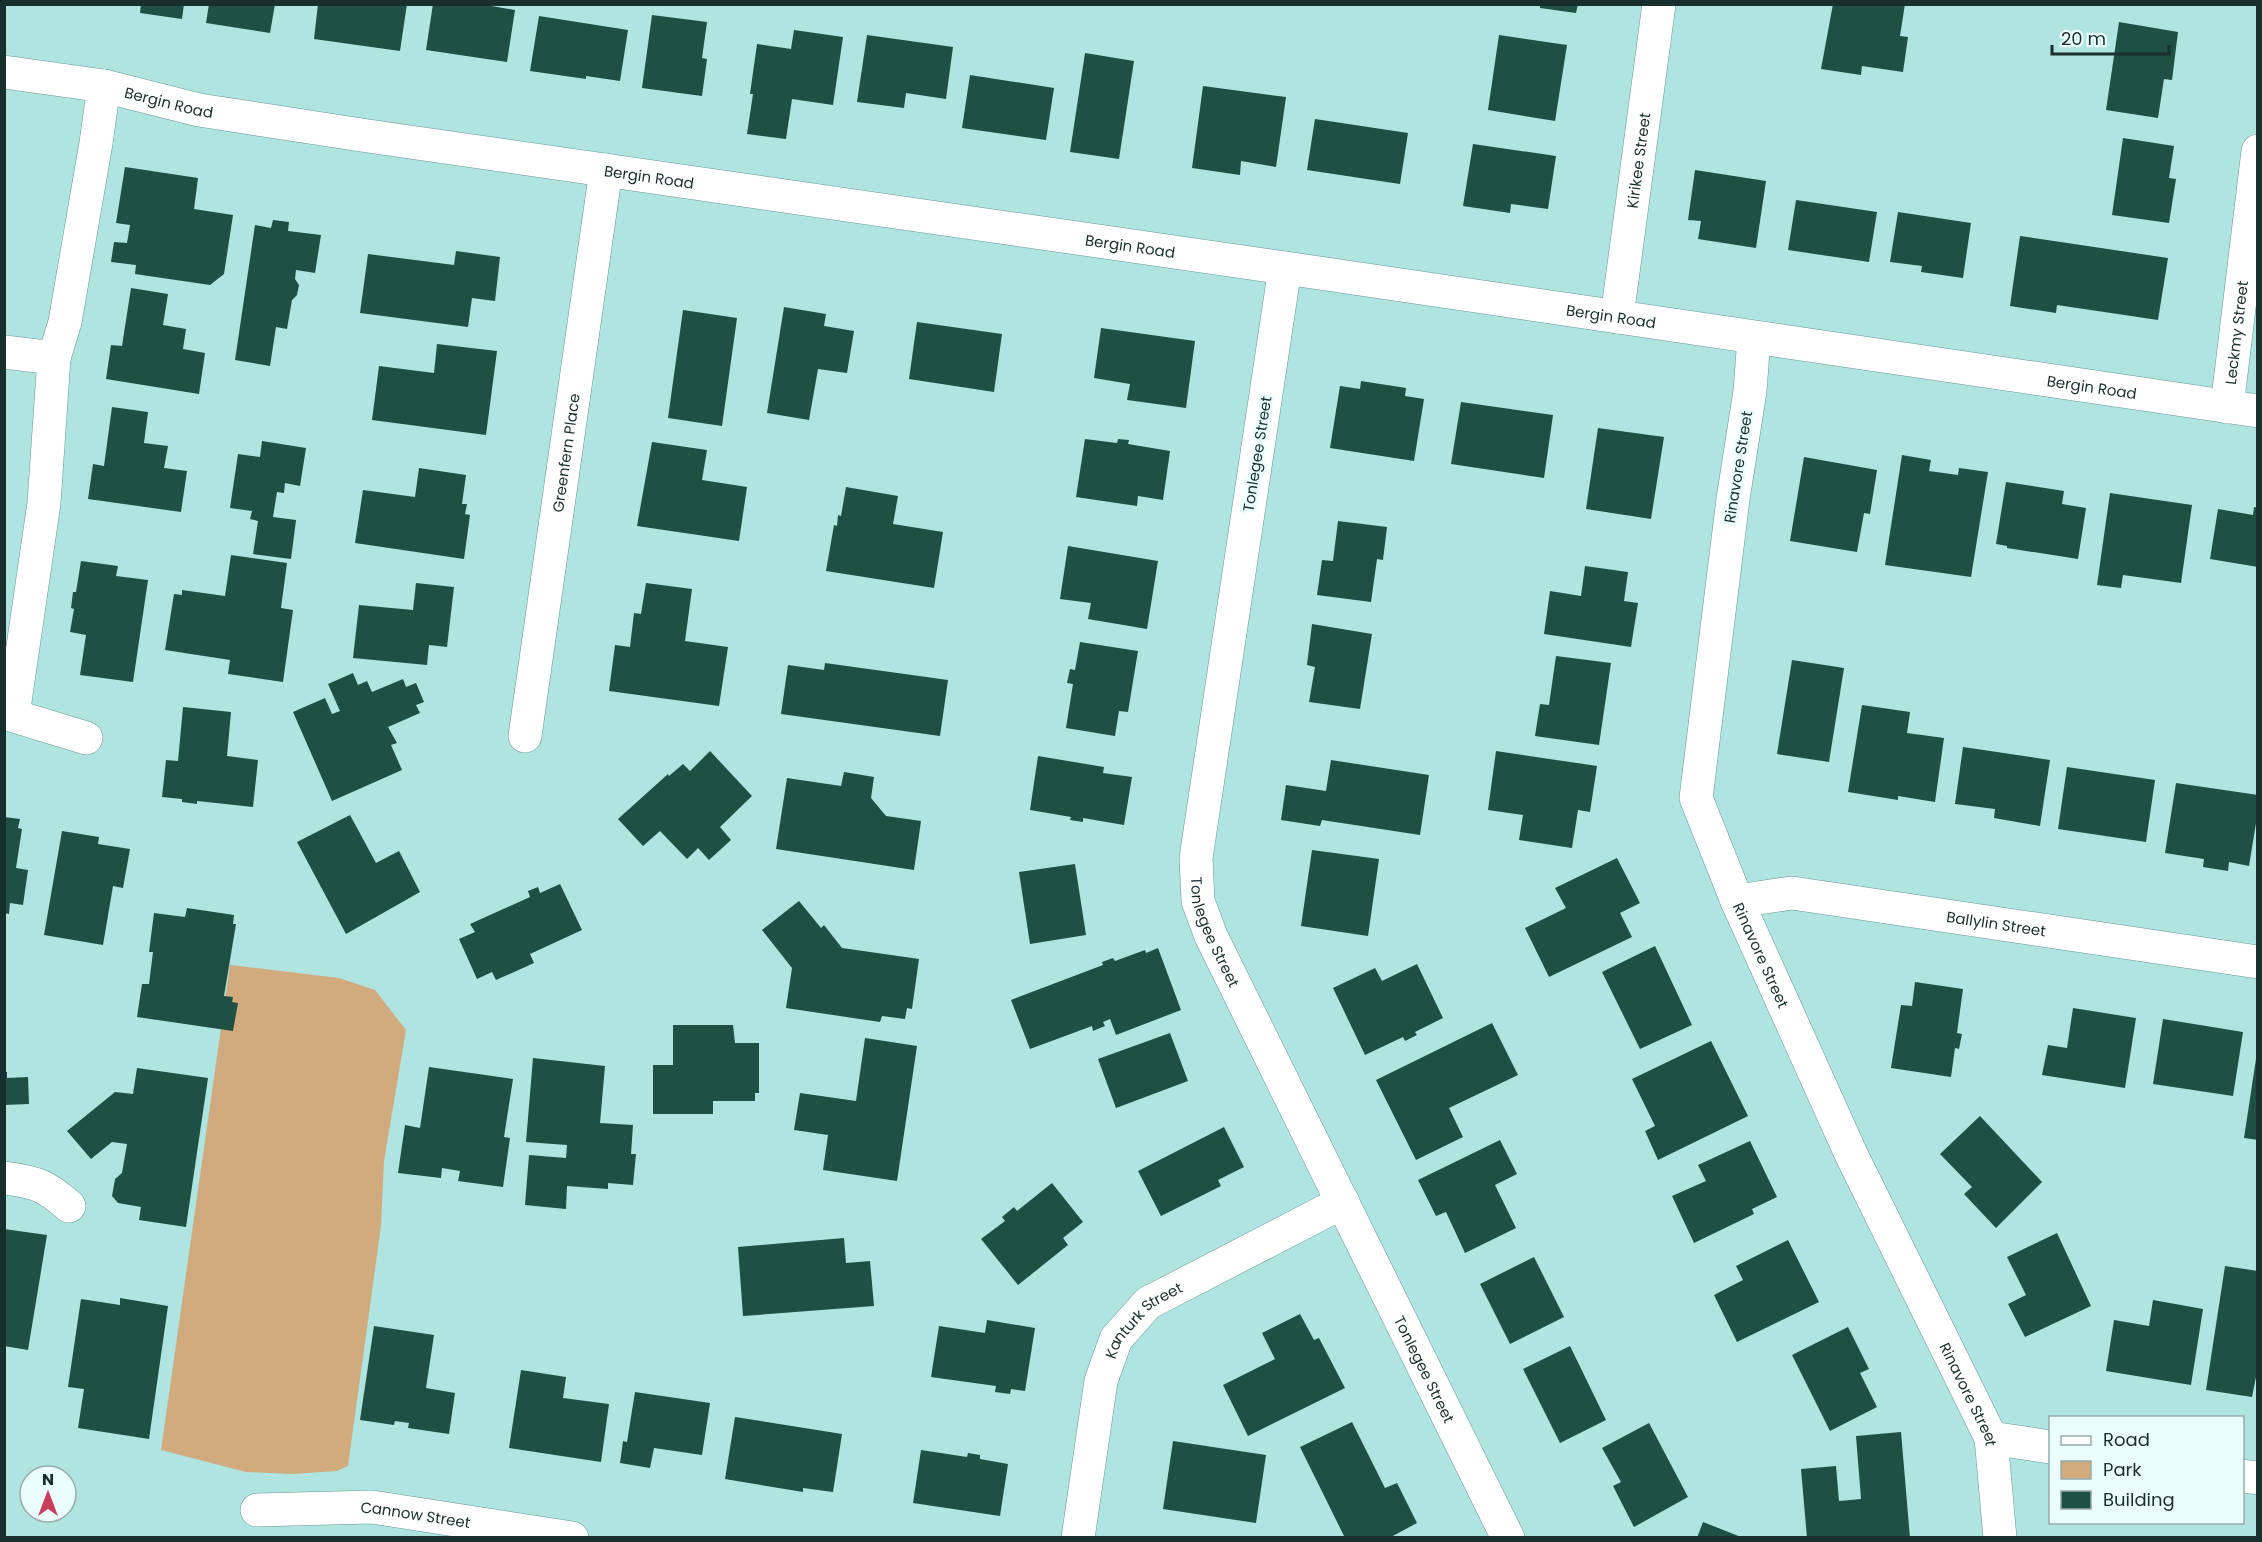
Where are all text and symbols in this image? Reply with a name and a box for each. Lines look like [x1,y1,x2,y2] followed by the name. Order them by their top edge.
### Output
[2052,18,2169,56] scale bar
[2061,26,2106,51] text: 20 m
[122,81,215,123] street label: Bergin Road
[1621,111,1655,210] street label: Kirikee Street
[603,160,695,193] street label: Bergin Road
[1084,229,1177,263] street label: Bergin Road
[2219,279,2253,386] street label: Leckmy Street
[1565,299,1657,333] street label: Bergin Road
[2046,370,2138,404] street label: Bergin Road
[547,392,584,514] street label: Greenfern Place
[1237,395,1277,513] street label: Tonlegee Street
[1719,409,1757,525] street label: Rinavore Street
[1186,876,1245,990] street label: Tonlegee Street
[1729,899,1794,1011] street label: Rinavore Street
[1945,906,2047,941] street label: Ballylin Street
[1099,1277,1186,1361] street label: Kanturk Street
[1389,1312,1460,1426] street label: Tonlegee Street
[1935,1339,2002,1447] street label: Rinavore Street
[2049,1416,2244,1524] legend
[2103,1427,2150,1452] text: Road
[2103,1457,2142,1482] text: Park
[18,1464,78,1524] north arrow
[42,1468,54,1491] text: N
[2103,1487,2175,1512] text: Building
[360,1497,472,1533] street label: Cannow Street

